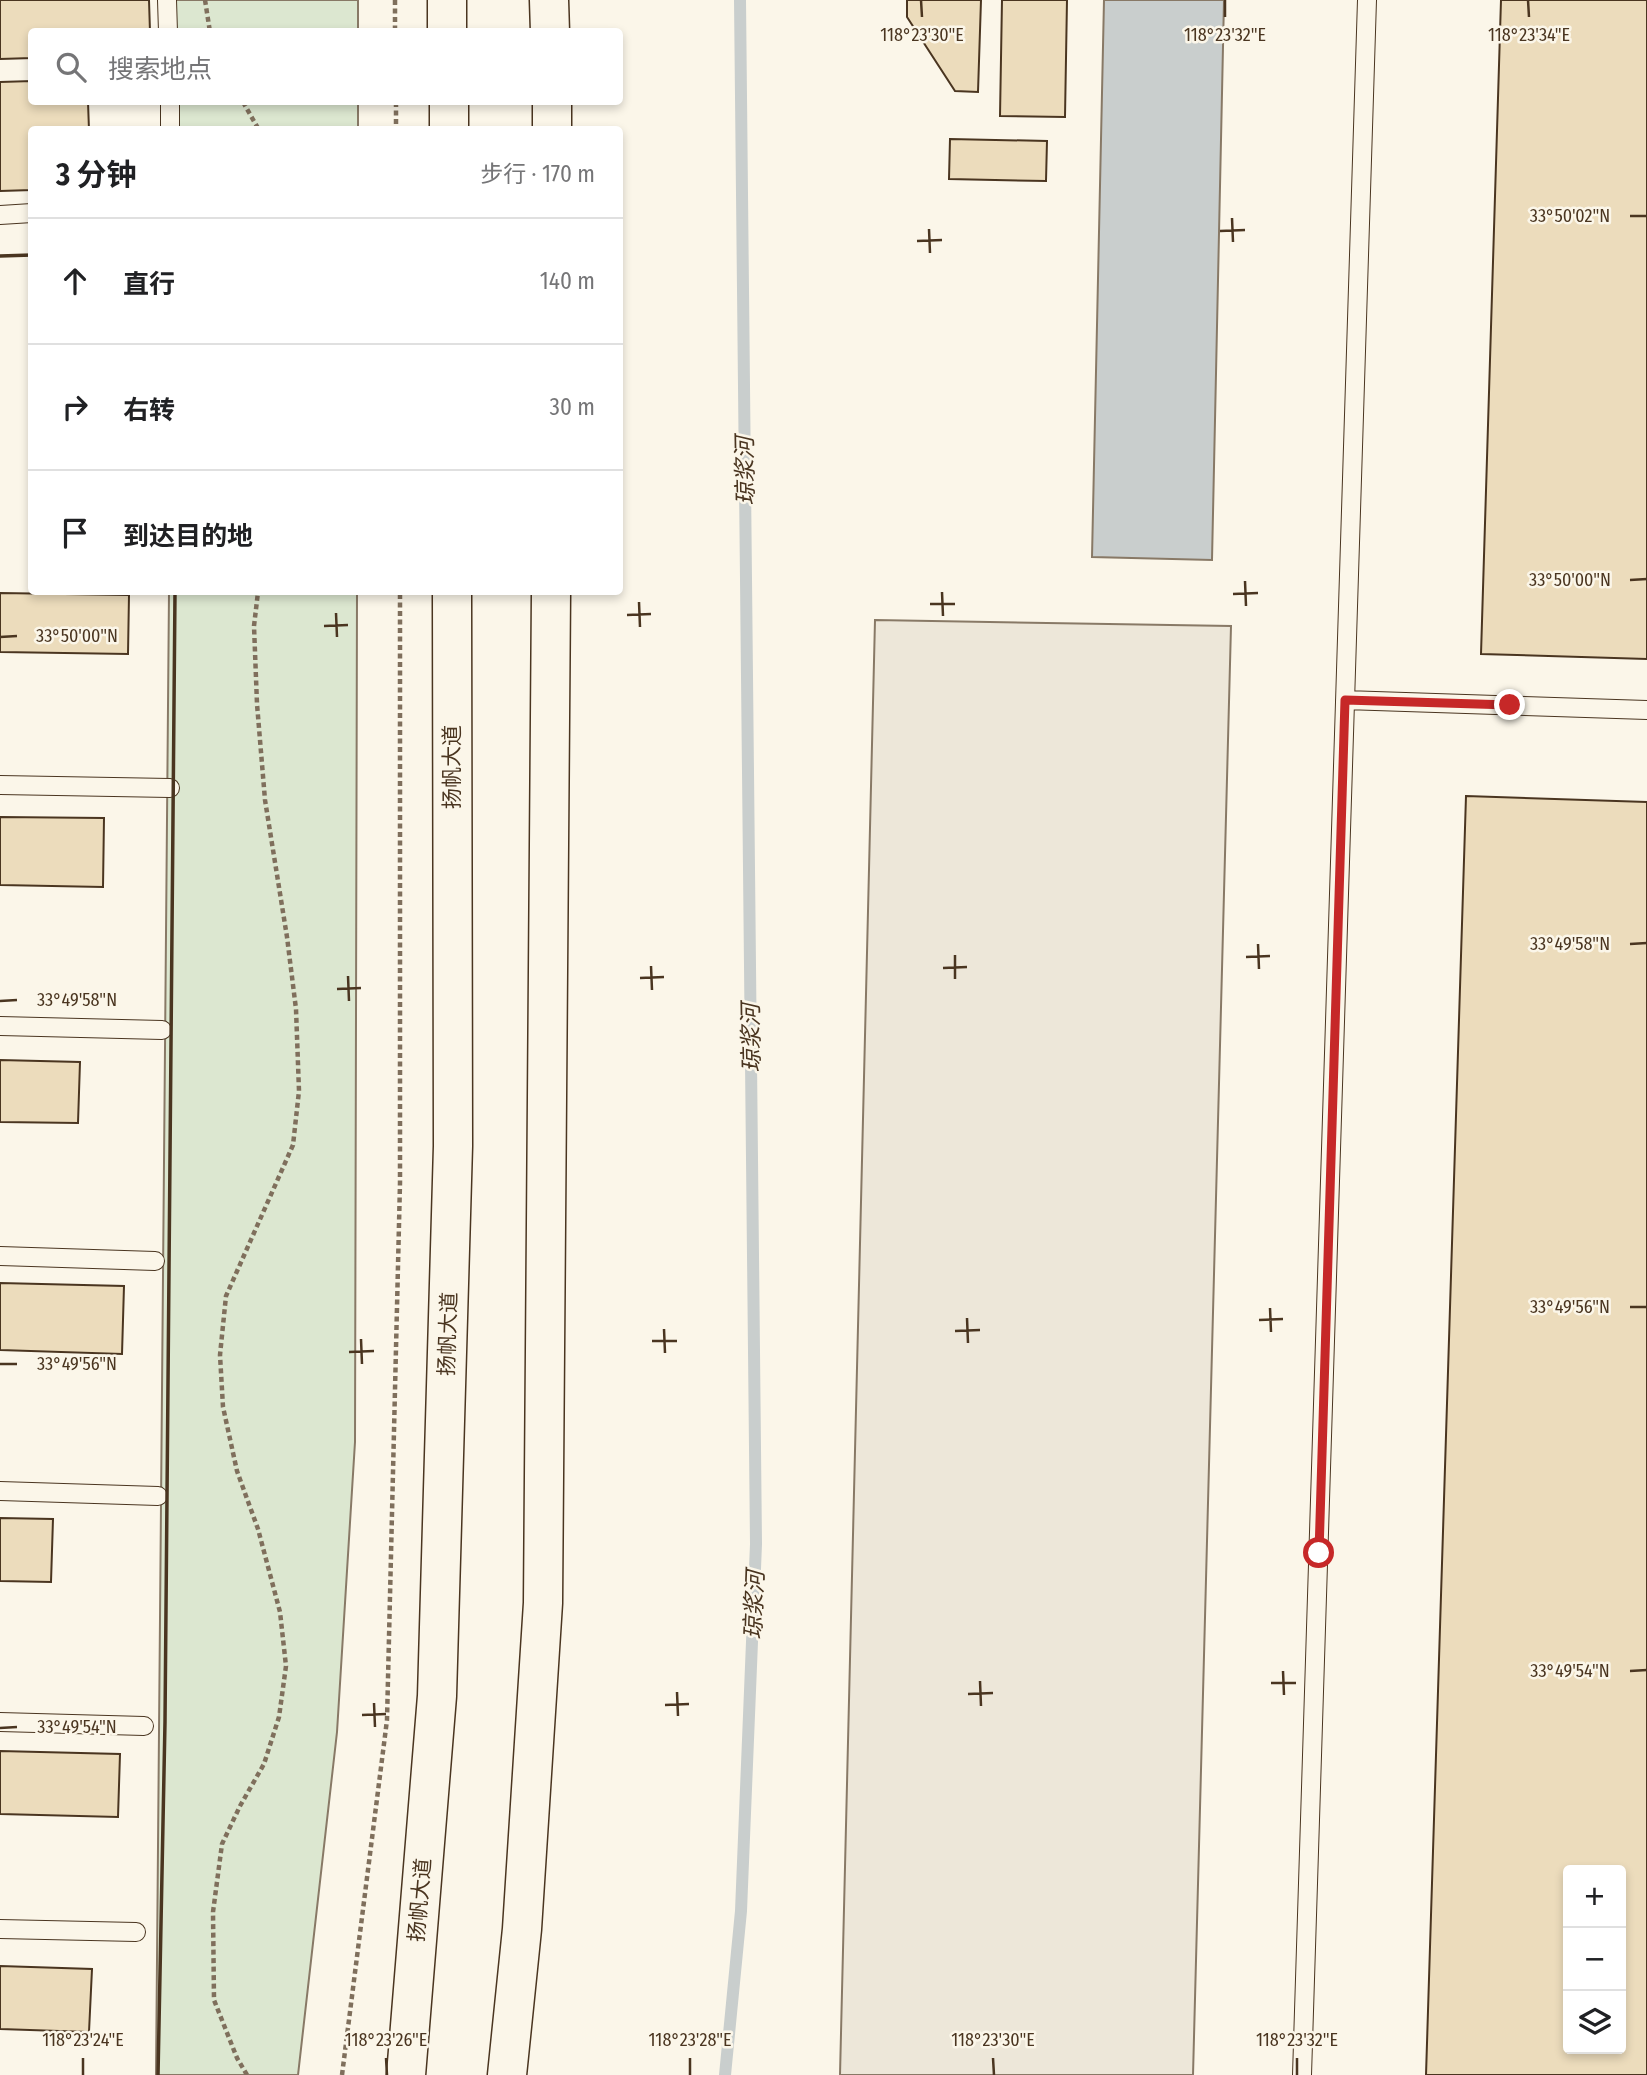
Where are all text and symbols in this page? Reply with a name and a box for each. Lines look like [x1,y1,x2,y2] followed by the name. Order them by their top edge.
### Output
[880,24,964,46] text: 118°23'30"E
[1184,24,1266,46] text: 118°23'32"E
[1488,24,1570,46] text: 118°23'34"E
[28,28,623,105] search box
[52,48,90,86] icon: search
[108,54,212,85] text: 搜索地点
[56,157,136,193] text: 3 分钟
[480,160,595,188] text: 步行 · 170 m
[1530,205,1610,227] text: 33°50'02"N
[56,262,94,300] icon: ahead
[540,267,595,295] text: 140 m
[123,269,175,300] text: 直行
[56,388,94,426] icon: right
[550,393,595,421] text: 30 m
[123,395,175,426] text: 右转
[730,432,760,506] water label: 琼浆河
[56,514,94,552] icon: arrive
[123,521,253,552] text: 到达目的地
[1529,569,1611,591] text: 33°50'00"N
[36,625,118,647] text: 33°50'00"N
[1494,689,1525,720] route end
[439,725,465,809] street label: 扬帆大道
[1530,933,1610,955] text: 33°49'58"N
[37,989,117,1011] text: 33°49'58"N
[736,999,766,1073] water label: 琼浆河
[434,1292,462,1376] street label: 扬帆大道
[1530,1296,1610,1318] text: 33°49'56"N
[37,1353,117,1375] text: 33°49'56"N
[1303,1537,1334,1568] route start
[739,1566,769,1640] water label: 琼浆河
[1530,1660,1610,1682] text: 33°49'54"N
[37,1716,117,1738] text: 33°49'54"N
[403,1857,437,1943] street label: 扬帆大道
[1563,1865,1626,2054] map controls
[1563,1865,1626,1928] button: +
[1563,1928,1626,1991] button: −
[1563,1991,1626,2054] button: layers
[42,2029,124,2051] text: 118°23'24"E
[345,2029,427,2051] text: 118°23'26"E
[649,2029,731,2051] text: 118°23'28"E
[951,2029,1035,2051] text: 118°23'30"E
[1256,2029,1338,2051] text: 118°23'32"E

